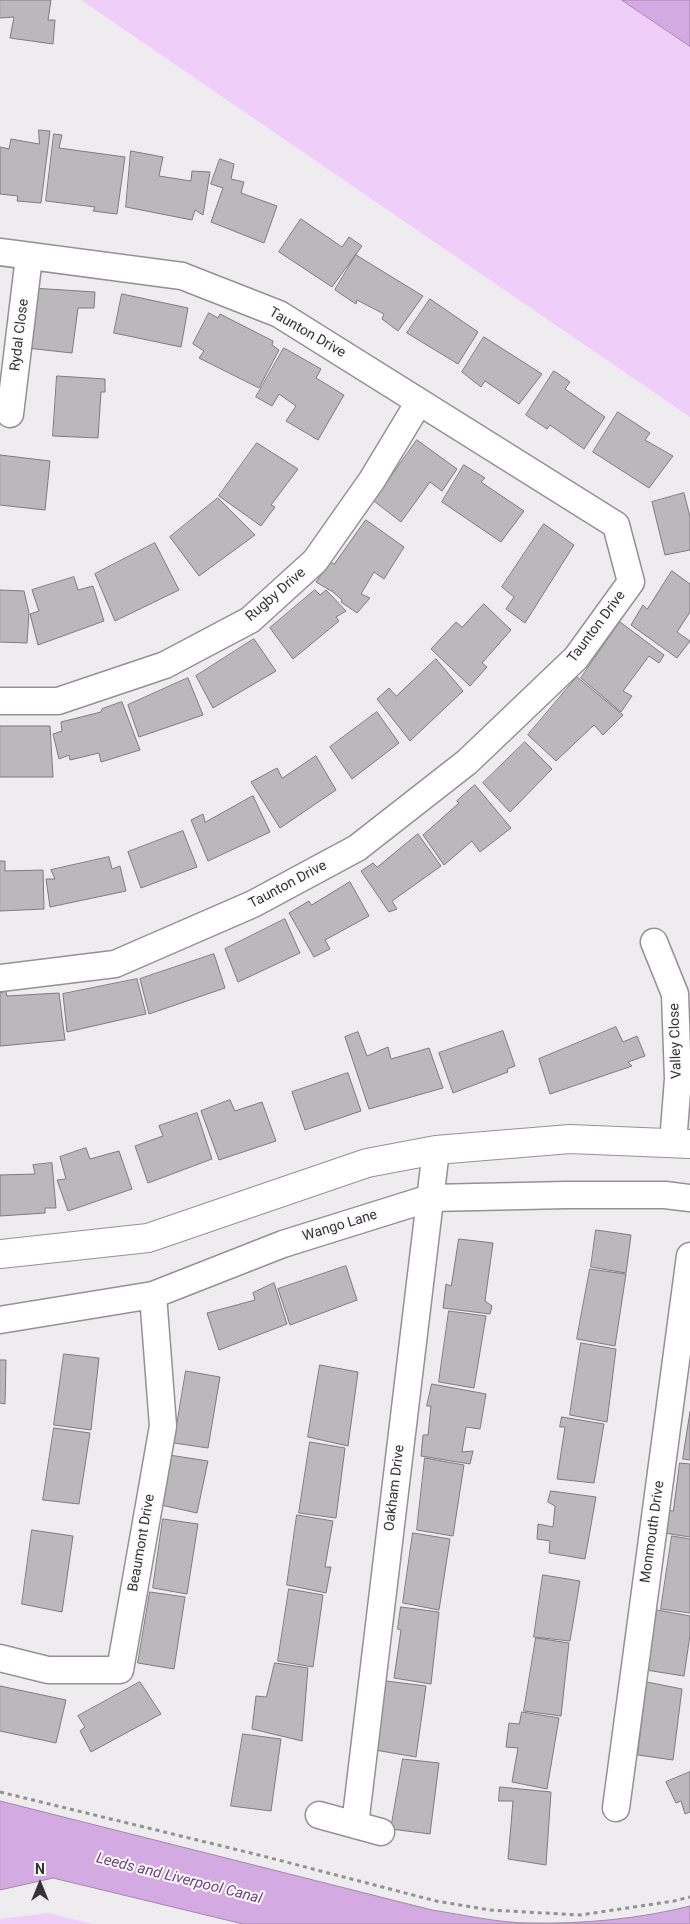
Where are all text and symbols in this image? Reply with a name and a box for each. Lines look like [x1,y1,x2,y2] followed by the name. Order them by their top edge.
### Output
[7,298,33,372] street label: Rydal Close
[266,304,348,362] street label: Taunton Drive
[243,565,309,625] street label: Rugby Drive
[564,588,630,666] street label: Taunton Drive
[246,857,330,913] street label: Taunton Drive
[666,1003,686,1079] street label: Valley Close
[301,1207,379,1245] street label: Wango Lane
[381,1444,409,1532] street label: Oakham Drive
[638,1480,668,1584] street label: Monmouth Drive
[125,1493,159,1593] street label: Beaumont Drive
[94,1850,264,1908] water label: Leeds and Liverpool Canal
[15,1859,65,1909] north arrow
[35,1861,45,1877] text: N

